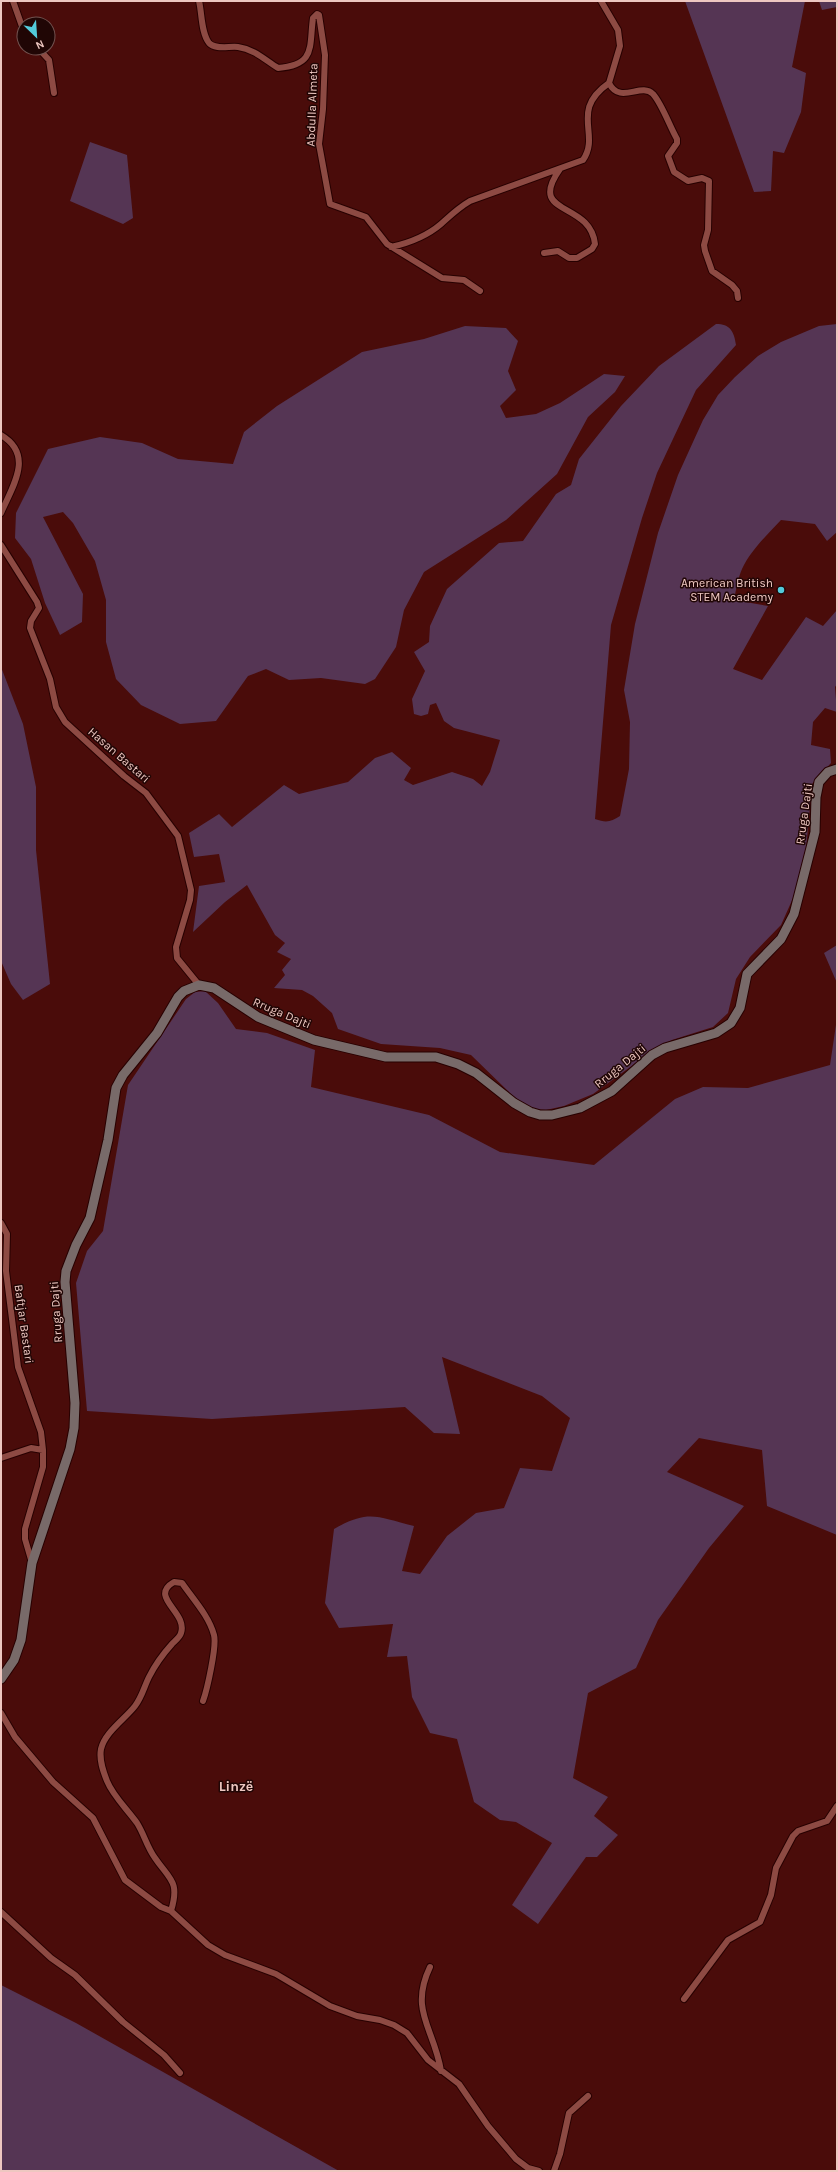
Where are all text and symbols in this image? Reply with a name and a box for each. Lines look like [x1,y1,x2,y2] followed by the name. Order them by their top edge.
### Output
[16,16,56,56] north arrow
[34,37,46,52] text: N
[304,63,320,147] street label: Abdulla Almeta
[681,576,773,604] place label: American British STEM Academy
[776,585,786,595] marker: American British STEM Academy
[85,724,153,786] street label: Hasan Bastari
[793,783,815,845] street label: Rruga Dajti
[251,995,313,1031] street label: Rruga Dajti
[592,1041,648,1091] street label: Rruga Dajti
[47,1281,65,1343] street label: Rruga Dajti
[12,1284,36,1364] street label: Baftjar Bastari
[219,1778,253,1795] district label: Linzë

